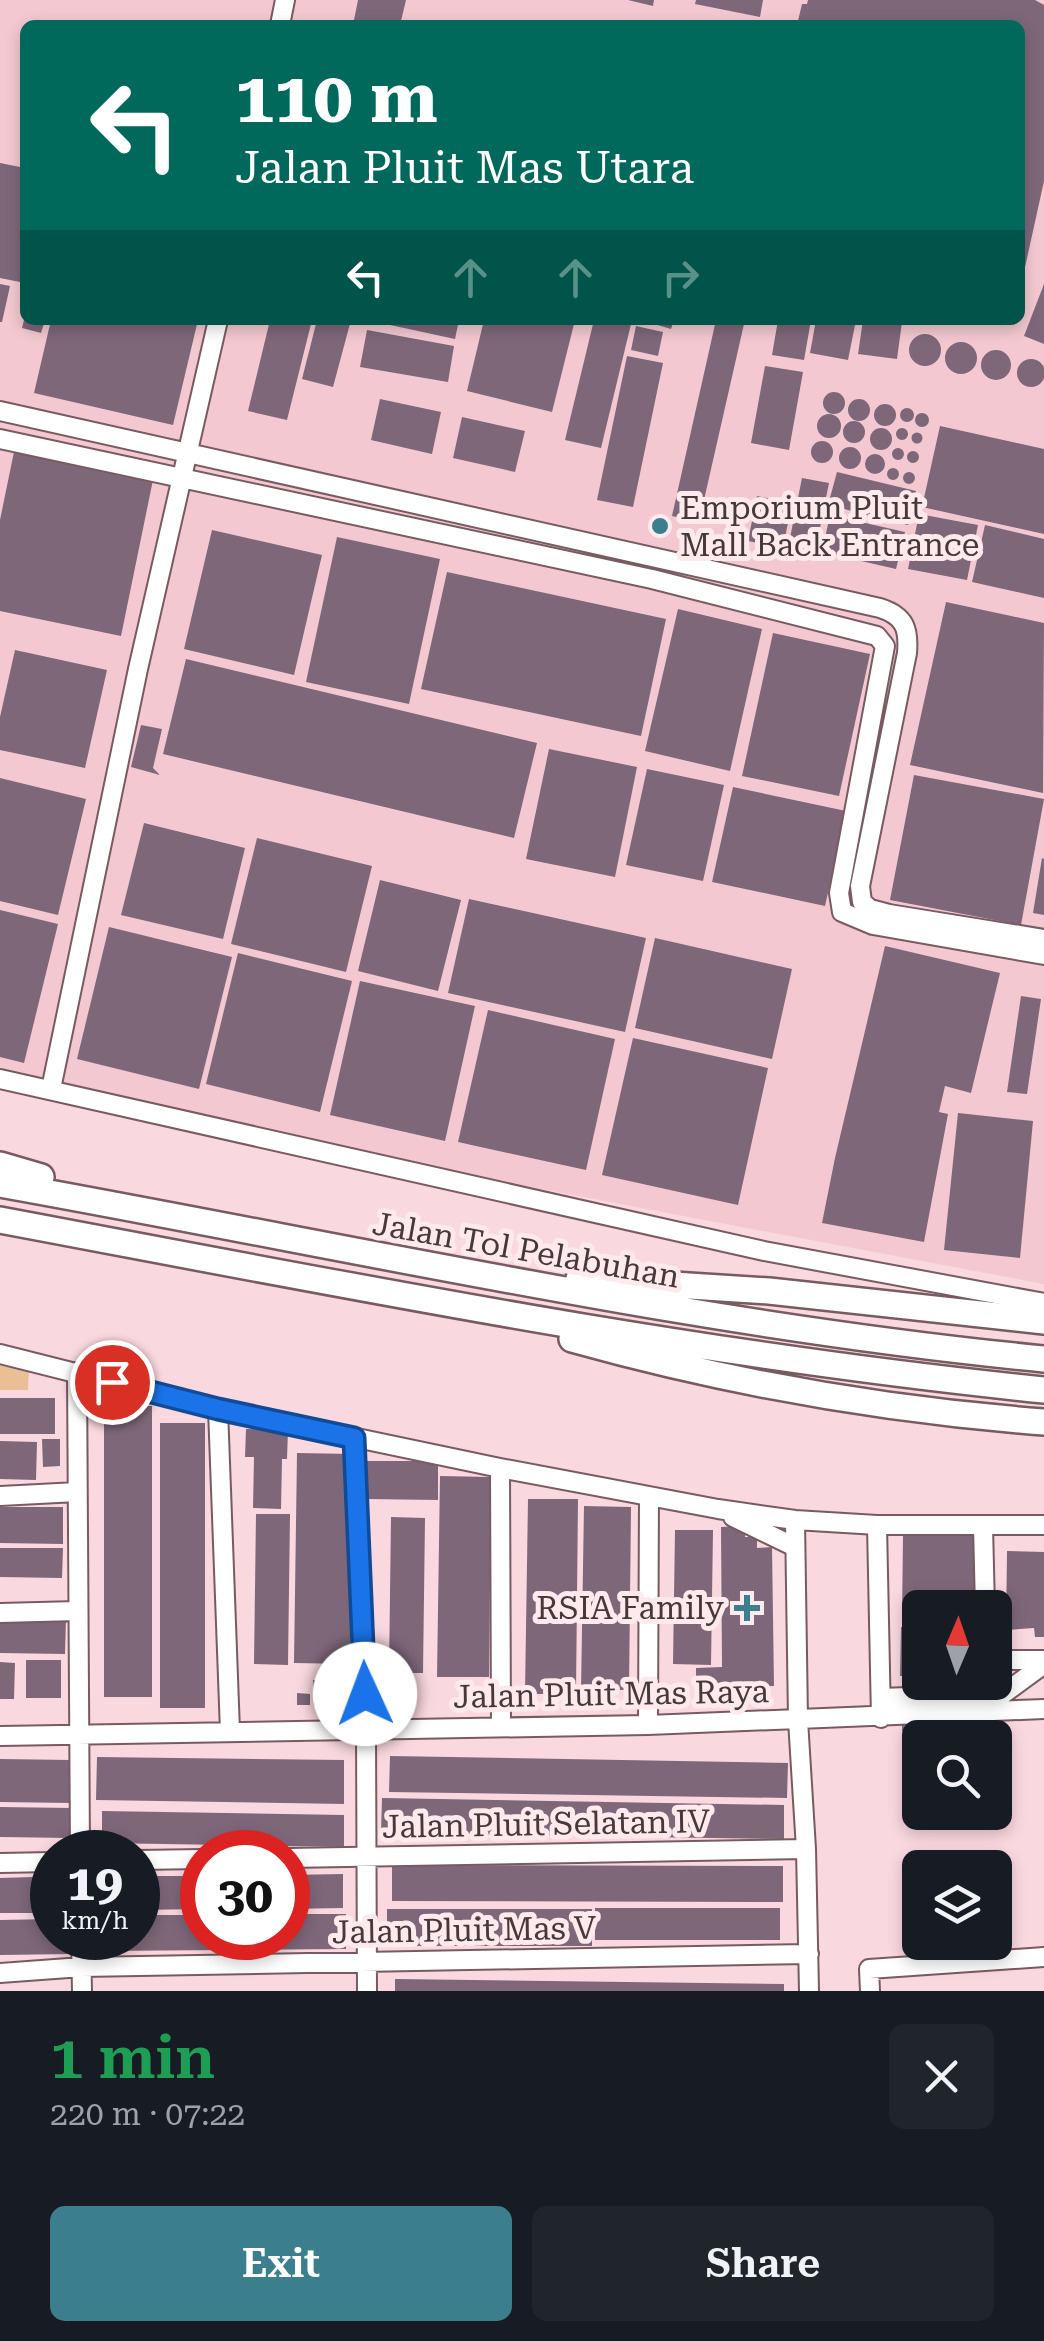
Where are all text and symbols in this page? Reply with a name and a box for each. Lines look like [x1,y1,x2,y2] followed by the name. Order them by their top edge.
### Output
[235,57,438,139] text: 110 m
[70,60,200,190] icon: left
[235,141,694,194] text: Jalan Pluit Mas Utara
[338,250,393,305] icon: left
[443,250,498,305] icon: ahead
[548,250,603,305] icon: ahead
[653,250,708,305] icon: right
[680,489,979,564] place label: Emporium Pluit Mall Back Entrance
[649,515,671,537] marker: Emporium Pluit Mall Back Entrance
[369,1204,683,1296] street label: Jalan Tol Pelabuhan
[70,1340,155,1425] pin
[85,1355,140,1410] icon: arrive
[536,1589,724,1627] place label: RSIA Family
[902,1590,1012,1700] north arrow
[902,1590,1012,1960] map controls
[734,1595,760,1621] marker: RSIA Family
[313,1642,417,1746] position arrow
[453,1672,769,1716] street label: Jalan Pluit Mas Raya
[902,1720,1012,1830] button: search
[382,1802,711,1846] street label: Jalan Pluit Selatan IV
[180,1830,310,1960] speed limit sign: 30
[902,1850,1012,1960] button: layers
[67,1854,123,1912] text: 19
[62,1906,128,1935] text: km/h
[332,1909,597,1951] street label: Jalan Pluit Mas V
[50,2022,215,2093] text: 1 min
[889,2024,994,2129] button: close
[50,2095,245,2133] text: 220 m · 07:22
[50,2206,512,2321] button: Exit
[532,2206,994,2321] button: Share

